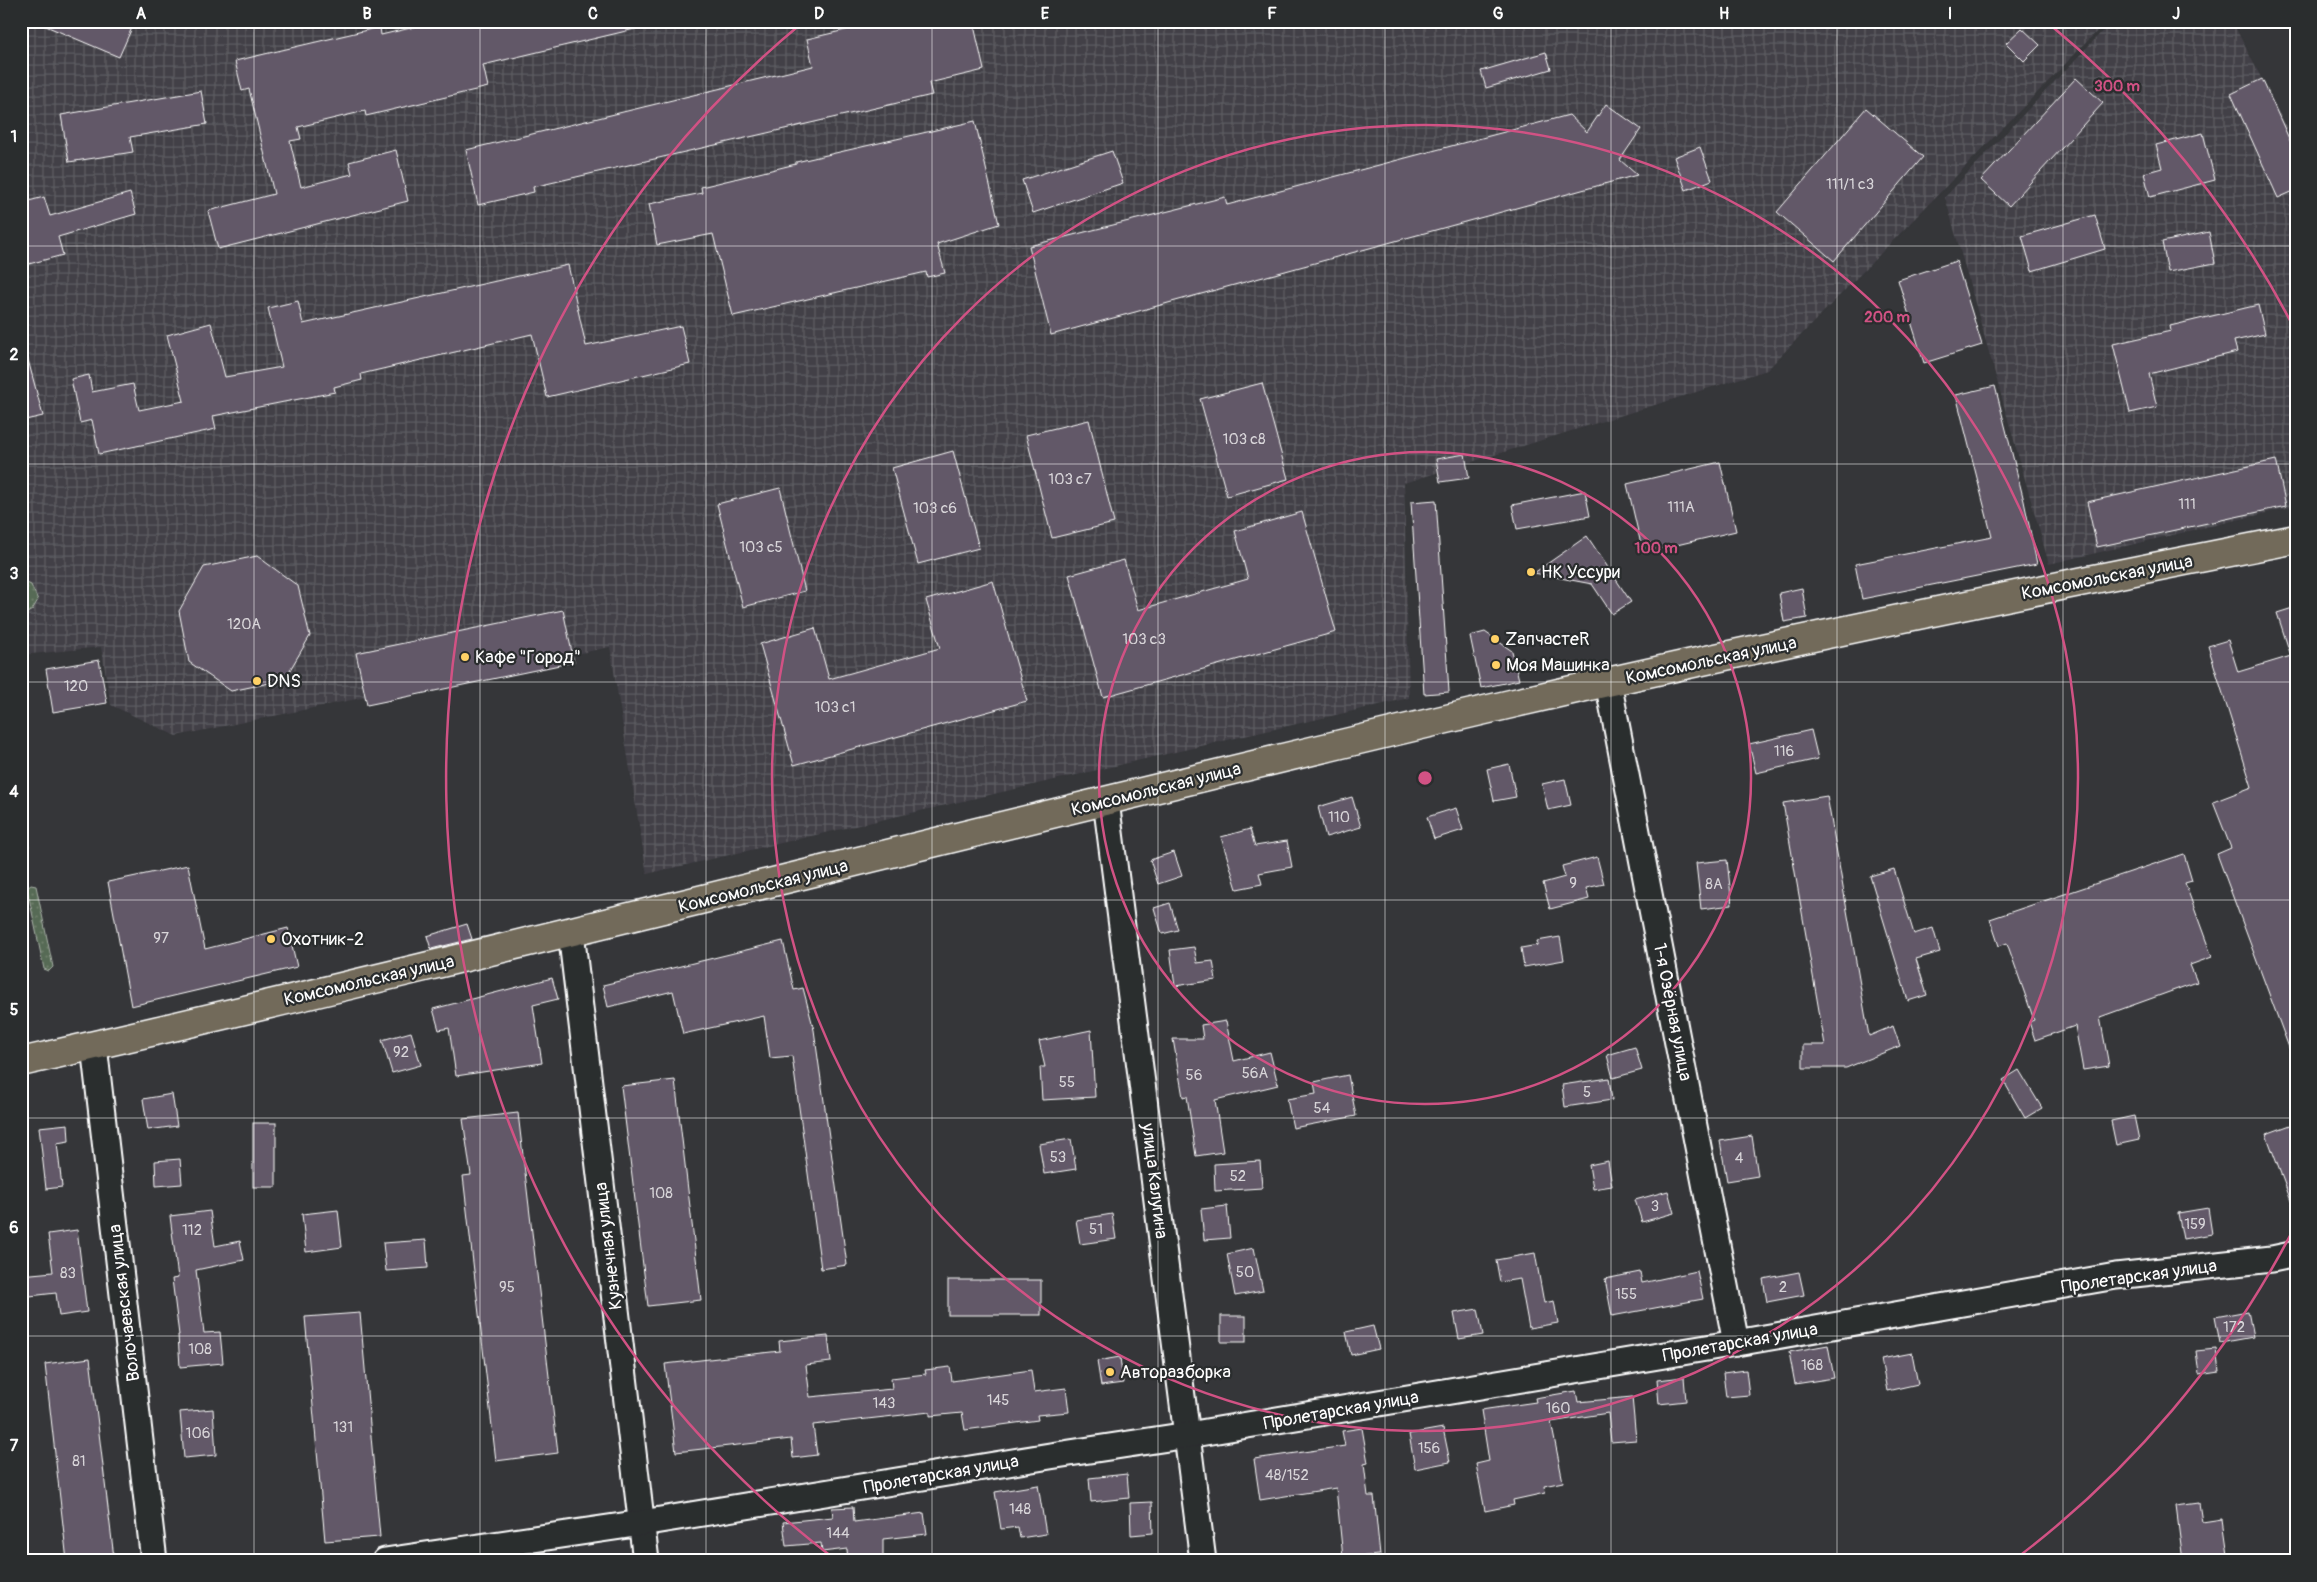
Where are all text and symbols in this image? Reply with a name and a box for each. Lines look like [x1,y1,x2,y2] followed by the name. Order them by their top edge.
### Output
[136,4,147,24] text: A
[362,4,372,24] text: B
[588,4,598,24] text: C
[814,4,824,24] text: D
[1041,4,1050,24] text: E
[1267,4,1277,24] text: F
[1493,4,1504,24] text: G
[1719,4,1729,24] text: H
[1948,4,1952,24] text: I
[2172,4,2180,24] text: J
[2094,77,2140,96] text: 300 m
[11,127,17,147] text: 1
[1826,175,1874,194] house number: 111/1 с3
[1864,308,1910,327] text: 200 m
[10,345,19,365] text: 2
[1223,430,1266,449] house number: 103 с8
[1048,470,1092,489] house number: 103 с7
[2178,495,2196,514] house number: 111
[1667,498,1695,517] house number: 111А
[913,499,957,518] house number: 103 с6
[739,538,783,557] house number: 103 с5
[1635,539,1677,558] text: 100 m
[2020,550,2195,605] street label: Комсомольская улица
[1541,561,1620,584] place label: НК Уссури
[10,564,19,584] text: 3
[1525,566,1537,578] marker: НК Уссури
[227,615,261,634] house number: 120А
[1505,628,1589,651] place label: ZапчастеR
[1122,630,1166,649] house number: 103 с3
[1624,631,1799,690] street label: Комсомольская улица
[1489,633,1501,645] marker: ZапчастеR
[475,646,581,669] place label: Кафе "Город"
[459,651,471,663] marker: Кафе "Город"
[1506,654,1610,677] place label: Моя Машинка
[1490,659,1502,671] marker: Моя Машинка
[267,670,301,693] place label: DNS
[251,675,263,687] marker: DNS
[64,677,88,696] house number: 120
[814,698,856,717] house number: 103 с1
[1774,742,1794,761] house number: 116
[1069,757,1243,822] street label: Комсомольская улица
[1416,769,1434,787] centre of rings
[9,782,19,802] text: 4
[1328,808,1350,827] house number: 110
[676,854,850,919] street label: Комсомольская улица
[1569,874,1577,893] house number: 9
[1705,875,1723,894] house number: 8А
[281,928,364,951] place label: Охотник-2
[153,929,169,948] house number: 97
[265,933,277,945] marker: Охотник-2
[1648,941,1697,1083] street label: 1-я Озёрная улица
[282,950,456,1011] street label: Комсомольская улица
[10,1000,19,1020] text: 5
[393,1043,409,1062] house number: 92
[1242,1064,1269,1083] house number: 56А
[1186,1066,1202,1085] house number: 56
[1059,1073,1075,1092] house number: 55
[1583,1083,1591,1102] house number: 5
[1314,1099,1331,1118] house number: 54
[1136,1121,1173,1240] street label: улица Калугина
[1050,1148,1066,1167] house number: 53
[1735,1149,1744,1168] house number: 4
[1230,1167,1246,1186] house number: 52
[589,1181,628,1311] street label: Кузнечная улица
[649,1184,673,1203] house number: 108
[1651,1197,1659,1216] house number: 3
[2184,1215,2206,1234] house number: 159
[9,1218,19,1238] text: 6
[1089,1220,1103,1239] house number: 51
[182,1221,202,1240] house number: 112
[103,1223,146,1383] street label: Волочаевская улица
[2060,1254,2218,1299] street label: Пролетарская улица
[1236,1263,1254,1282] house number: 50
[60,1264,76,1283] house number: 83
[499,1278,515,1297] house number: 95
[1779,1278,1787,1297] house number: 2
[1615,1285,1637,1304] house number: 155
[1661,1318,1819,1367] street label: Пролетарская улица
[2223,1318,2245,1337] house number: 172
[188,1340,212,1359] house number: 108
[1801,1356,1824,1375] house number: 168
[1120,1361,1231,1384] place label: Авторазборка
[1104,1366,1116,1378] marker: Авторазборка
[1262,1386,1420,1435] street label: Пролетарская улица
[987,1391,1009,1410] house number: 145
[873,1394,895,1413] house number: 143
[1546,1399,1570,1418] house number: 160
[333,1418,353,1437] house number: 131
[186,1424,210,1443] house number: 106
[10,1436,19,1456] text: 7
[1418,1439,1440,1458] house number: 156
[862,1450,1020,1499] street label: Пролетарская улица
[72,1452,86,1471] house number: 81
[1265,1466,1309,1485] house number: 48/152
[1009,1500,1031,1519] house number: 148
[826,1524,850,1543] house number: 144

